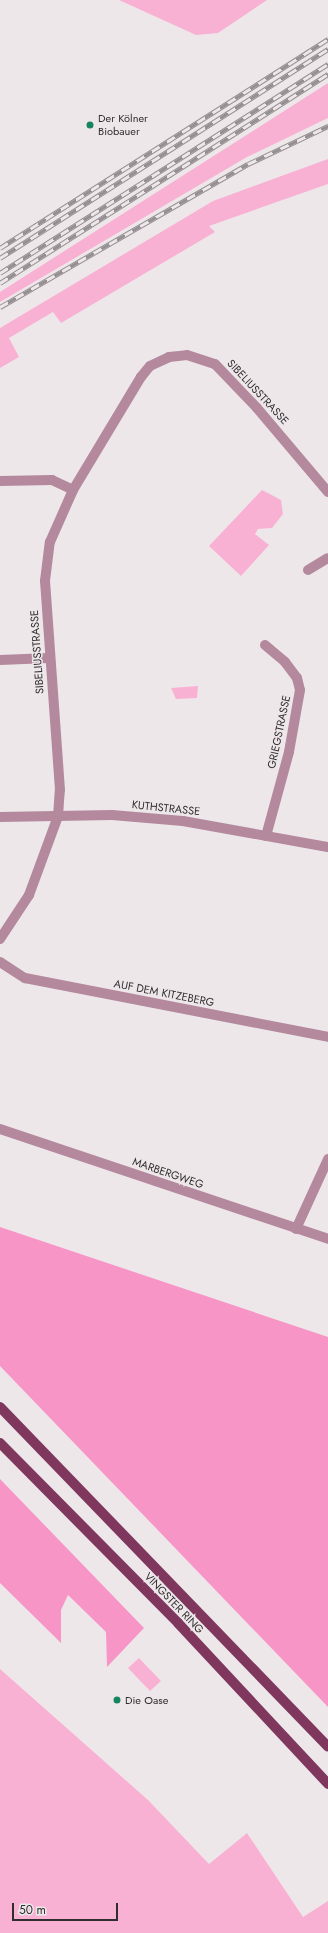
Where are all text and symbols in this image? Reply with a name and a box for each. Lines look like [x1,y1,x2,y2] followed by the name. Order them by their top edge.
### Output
[98,112,148,138] place label: Der Kölner Biobauer
[85,120,95,130] marker: Der Kölner Biobauer
[224,357,292,427] street label: SIBELIUSSTRASSE
[27,610,47,694] street label: SIBELIUSSTRASSE
[265,694,293,770] street label: GRIEGSTRASSE
[131,798,201,818] street label: KUTHSTRASSE
[113,977,215,1009] street label: AUF DEM KITZEBERG
[131,1155,205,1191] street label: MARBERGWEG
[142,1570,206,1636] street label: VINGSTER RING
[125,1693,168,1707] place label: Die Oase
[112,1695,122,1705] marker: Die Oase
[14,1895,120,1921] scale bar
[19,1901,46,1919] text: 50 m

